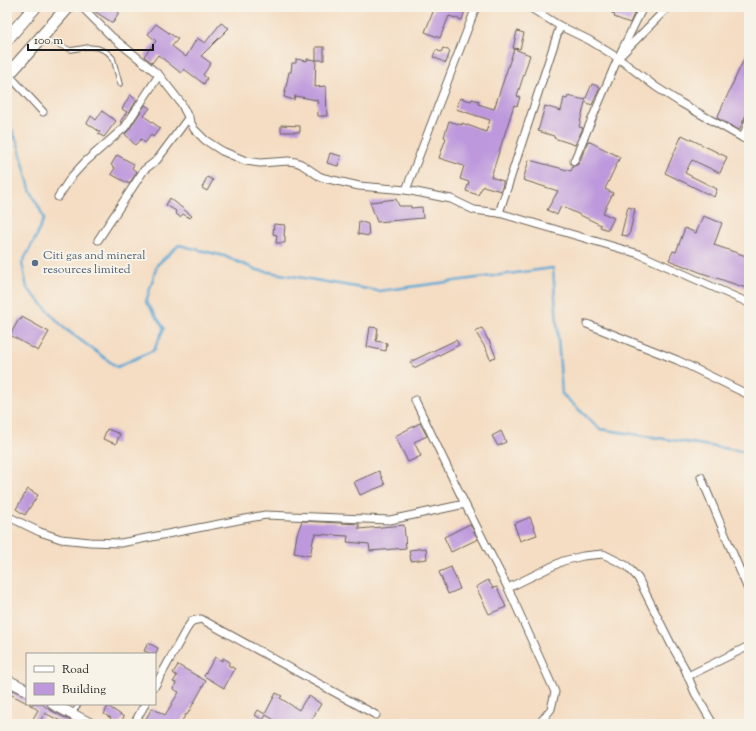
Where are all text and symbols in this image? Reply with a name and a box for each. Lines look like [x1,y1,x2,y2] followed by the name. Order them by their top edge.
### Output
[28,26,153,52] scale bar
[34,32,63,50] text: 100 m
[43,247,146,279] place label: Citi gas and mineral resources limited
[30,258,40,268] marker: Citi gas and mineral resources limited
[26,653,156,705] legend
[62,661,89,679] text: Road
[62,681,106,699] text: Building

